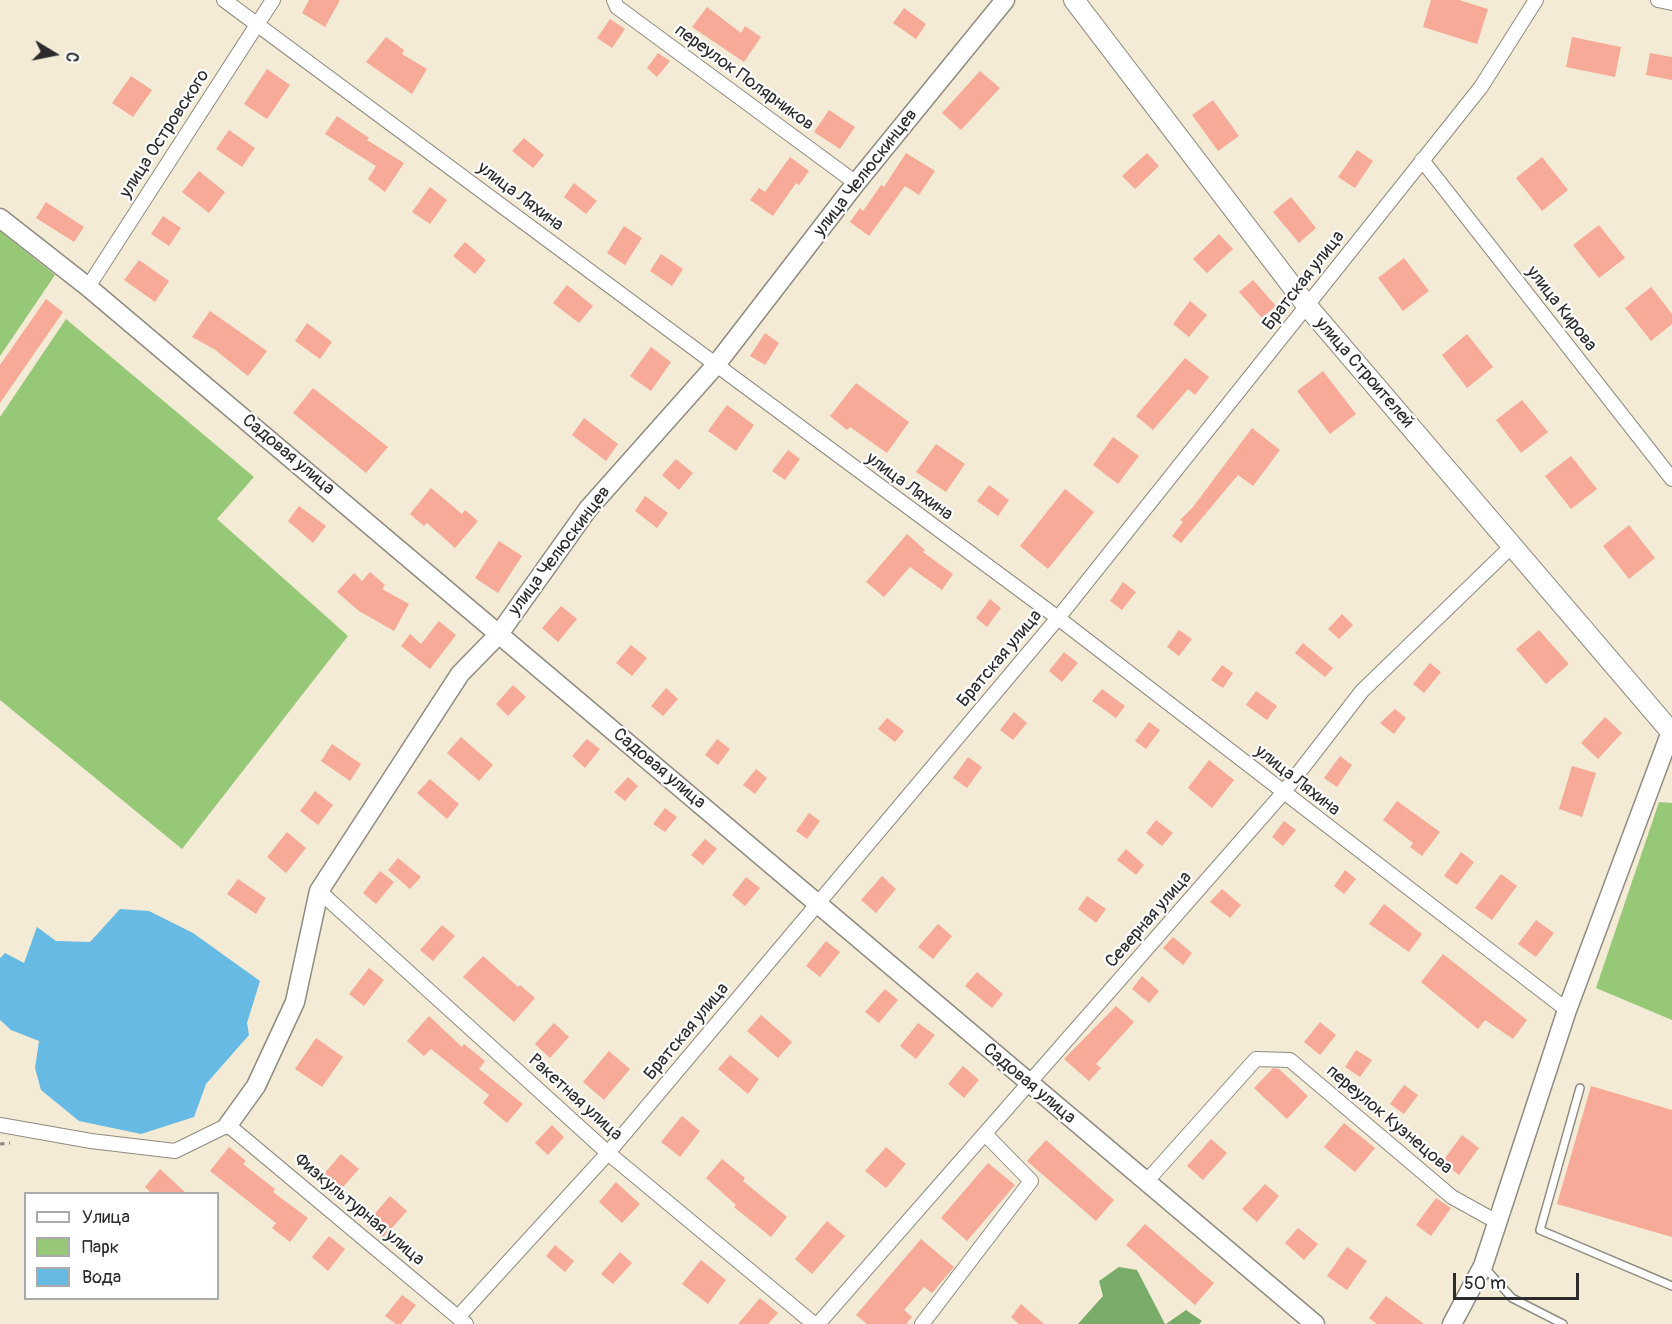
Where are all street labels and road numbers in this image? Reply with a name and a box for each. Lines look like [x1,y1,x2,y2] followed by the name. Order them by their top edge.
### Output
[670,20,818,136] street label: переулок Полярников
[115,66,215,202] street label: улица Островского
[809,105,923,241] street label: улица Челюскинцев
[473,158,567,236] street label: улица Ляхина
[1258,227,1350,335] street label: Братская улица
[1521,262,1601,356] street label: улица Кирова
[1310,313,1418,433] street label: улица Строителей
[237,410,339,500] street label: Садовая улица
[861,448,957,526] street label: улица Ляхина
[504,482,616,620] street label: улица Челюскинцев
[953,606,1047,712] street label: Братская улица
[608,724,710,814] street label: Садовая улица
[1250,741,1344,821] street label: улица Ляхина
[1101,867,1197,973] street label: Северная улица
[640,979,734,1085] street label: Братская улица
[978,1039,1080,1129] street label: Садовая улица
[524,1050,626,1146] street label: Ракетная улица
[1321,1061,1457,1179] street label: переулок Кузнецова
[290,1149,428,1271] street label: Физкультурная улица

